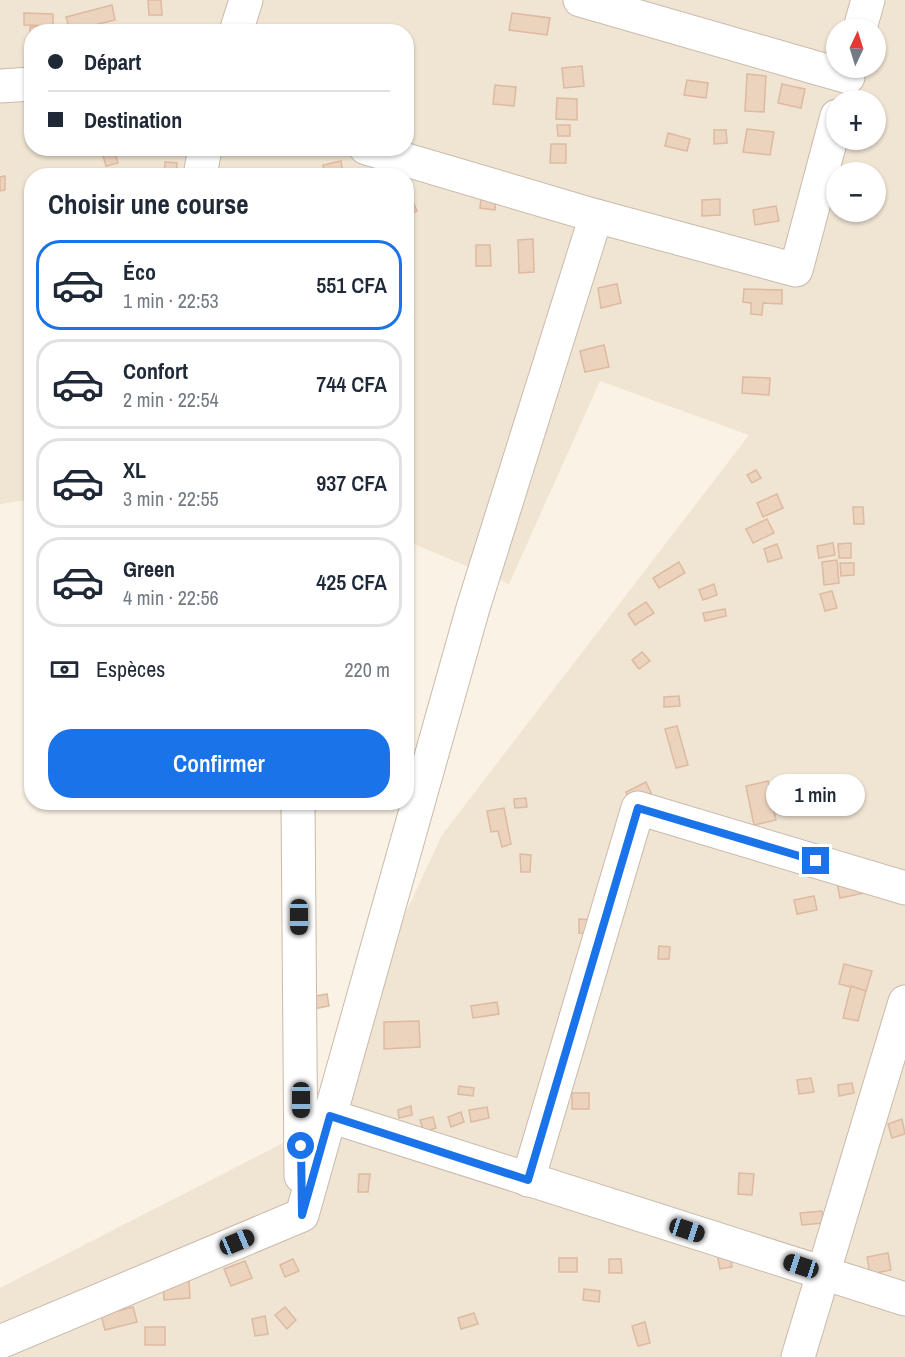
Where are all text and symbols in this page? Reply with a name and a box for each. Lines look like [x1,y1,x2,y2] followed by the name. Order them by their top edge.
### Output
[826,18,886,78] north arrow
[826,18,886,222] map controls
[84,47,141,77] text: Départ
[826,90,886,150] button: +
[84,105,182,135] text: Destination
[826,162,886,222] button: −
[48,186,249,222] text: Choisir une course
[123,257,156,287] text: Éco
[51,258,105,312] icon: car
[316,270,387,300] text: 551 CFA
[123,287,219,314] text: 1 min · 22:53
[123,356,188,386] text: Confort
[51,357,105,411] icon: car
[316,369,387,399] text: 744 CFA
[123,386,219,413] text: 2 min · 22:54
[123,455,146,485] text: XL
[51,456,105,510] icon: car
[316,468,387,498] text: 937 CFA
[123,485,219,512] text: 3 min · 22:55
[123,554,175,584] text: Green
[51,555,105,609] icon: car
[316,567,387,597] text: 425 CFA
[123,584,219,611] text: 4 min · 22:56
[48,653,81,686] icon: cash
[96,654,165,684] text: Espèces
[344,656,390,683] text: 220 m
[48,729,390,798] button: Confirmer
[766,774,866,816] callout: 1 min
[794,781,837,808] text: 1 min
[802,847,829,874] route end
[290,899,308,935] car
[292,1082,310,1118] car
[287,1132,314,1159] route start
[667,1216,707,1244] car
[217,1227,257,1257] car
[781,1252,821,1280] car

